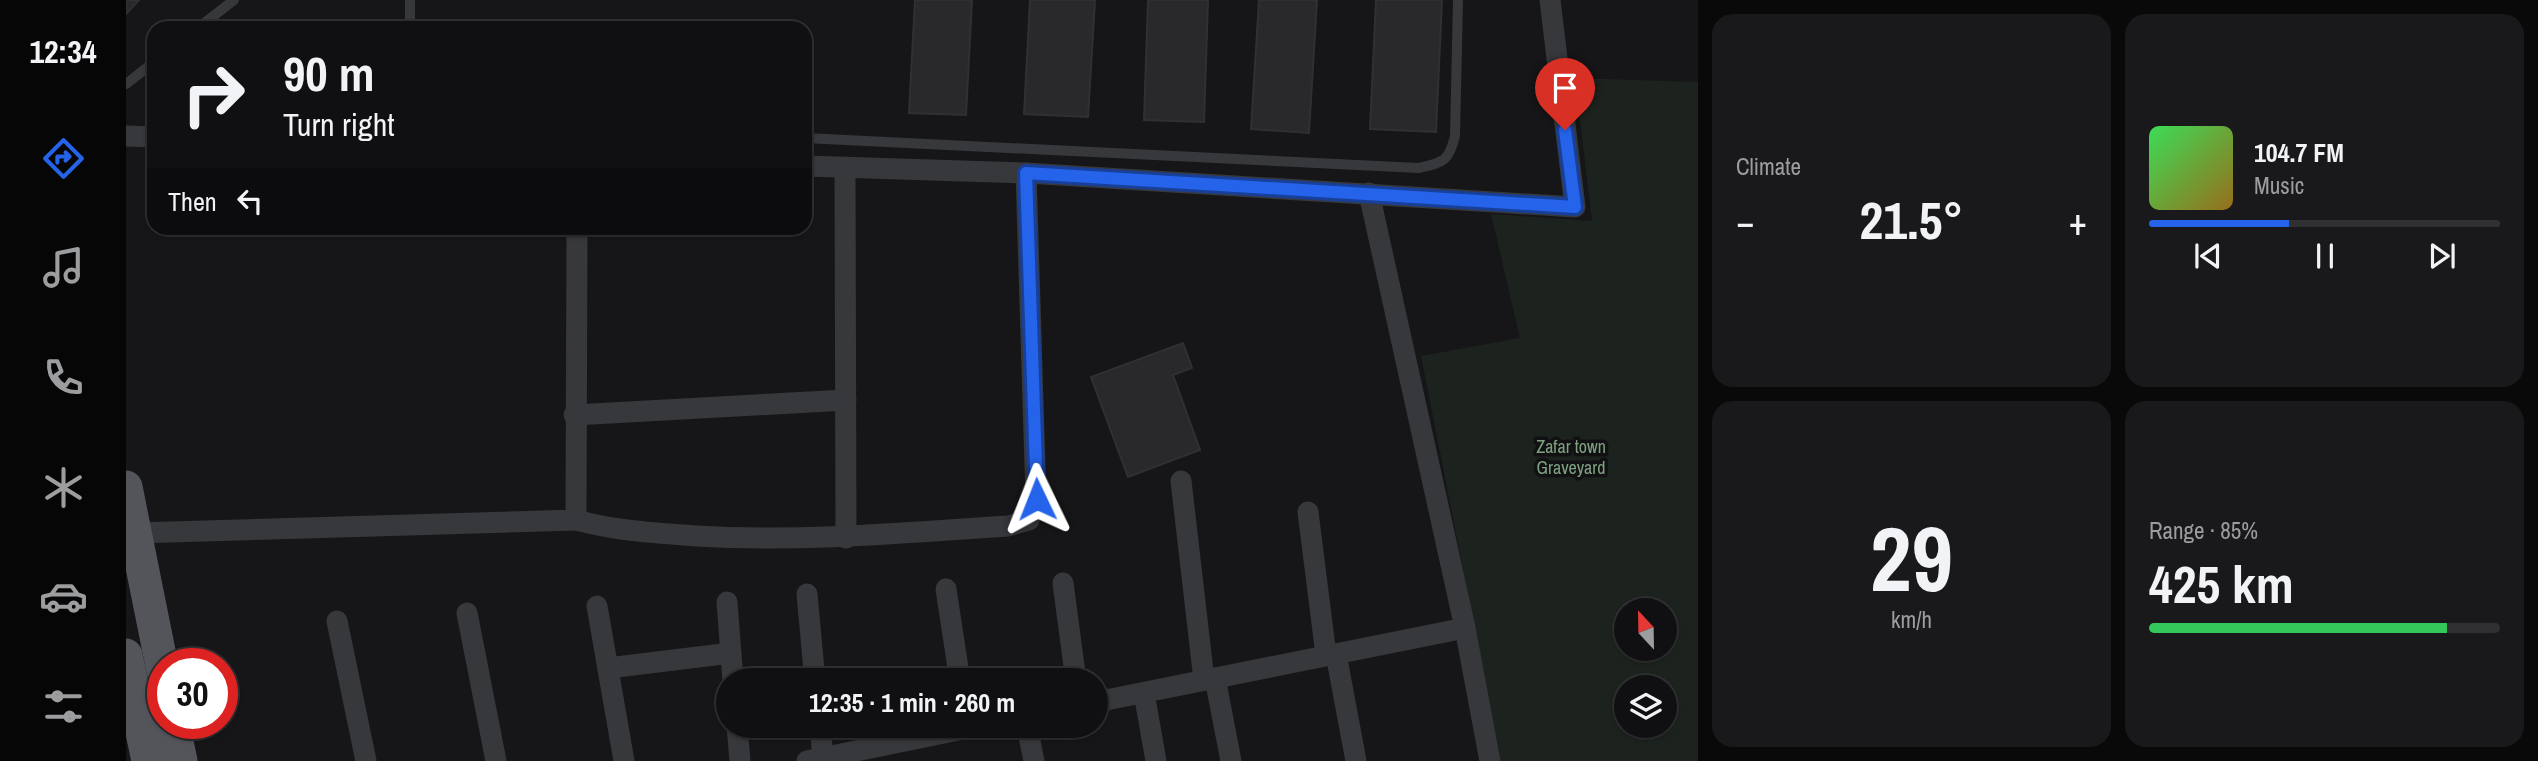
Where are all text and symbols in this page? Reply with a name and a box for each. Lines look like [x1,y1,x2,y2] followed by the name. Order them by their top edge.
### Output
[29,30,97,73] text: 12:34
[283,40,375,106] text: 90 m
[168,49,259,140] icon: right
[1535,58,1595,130] pin
[1546,69,1584,107] icon: arrive
[283,103,395,146] text: Turn right
[39,134,88,183] icon: directions
[2254,135,2344,170] text: 104.7 FM
[1736,151,1801,182] text: Climate
[2254,170,2304,201] text: Music
[231,182,269,220] icon: left
[168,184,217,219] text: Then
[1860,185,1963,255] text: 21.5°
[1736,196,1754,247] text: −
[2069,196,2087,247] text: +
[2189,237,2227,275] icon: previous
[2306,237,2344,275] icon: pause
[2423,237,2461,275] icon: next
[39,243,88,292] icon: music
[39,353,88,402] icon: phone
[1536,434,1606,480] park label: Zafar town Graveyard
[1000,462,1074,536] position arrow
[39,463,88,512] icon: climate
[1870,497,1953,619] text: 29
[2149,515,2258,546] text: Range · 85%
[2149,549,2294,619] text: 425 km
[39,572,88,621] icon: car
[1614,598,1676,662] north arrow
[1614,598,1677,738] map controls
[1891,604,1932,635] text: km/h
[147,648,238,739] speed limit sign: 30
[1614,675,1677,738] button: layers
[39,682,88,731] icon: filters
[809,685,1015,720] text: 12:35 · 1 min · 260 m

